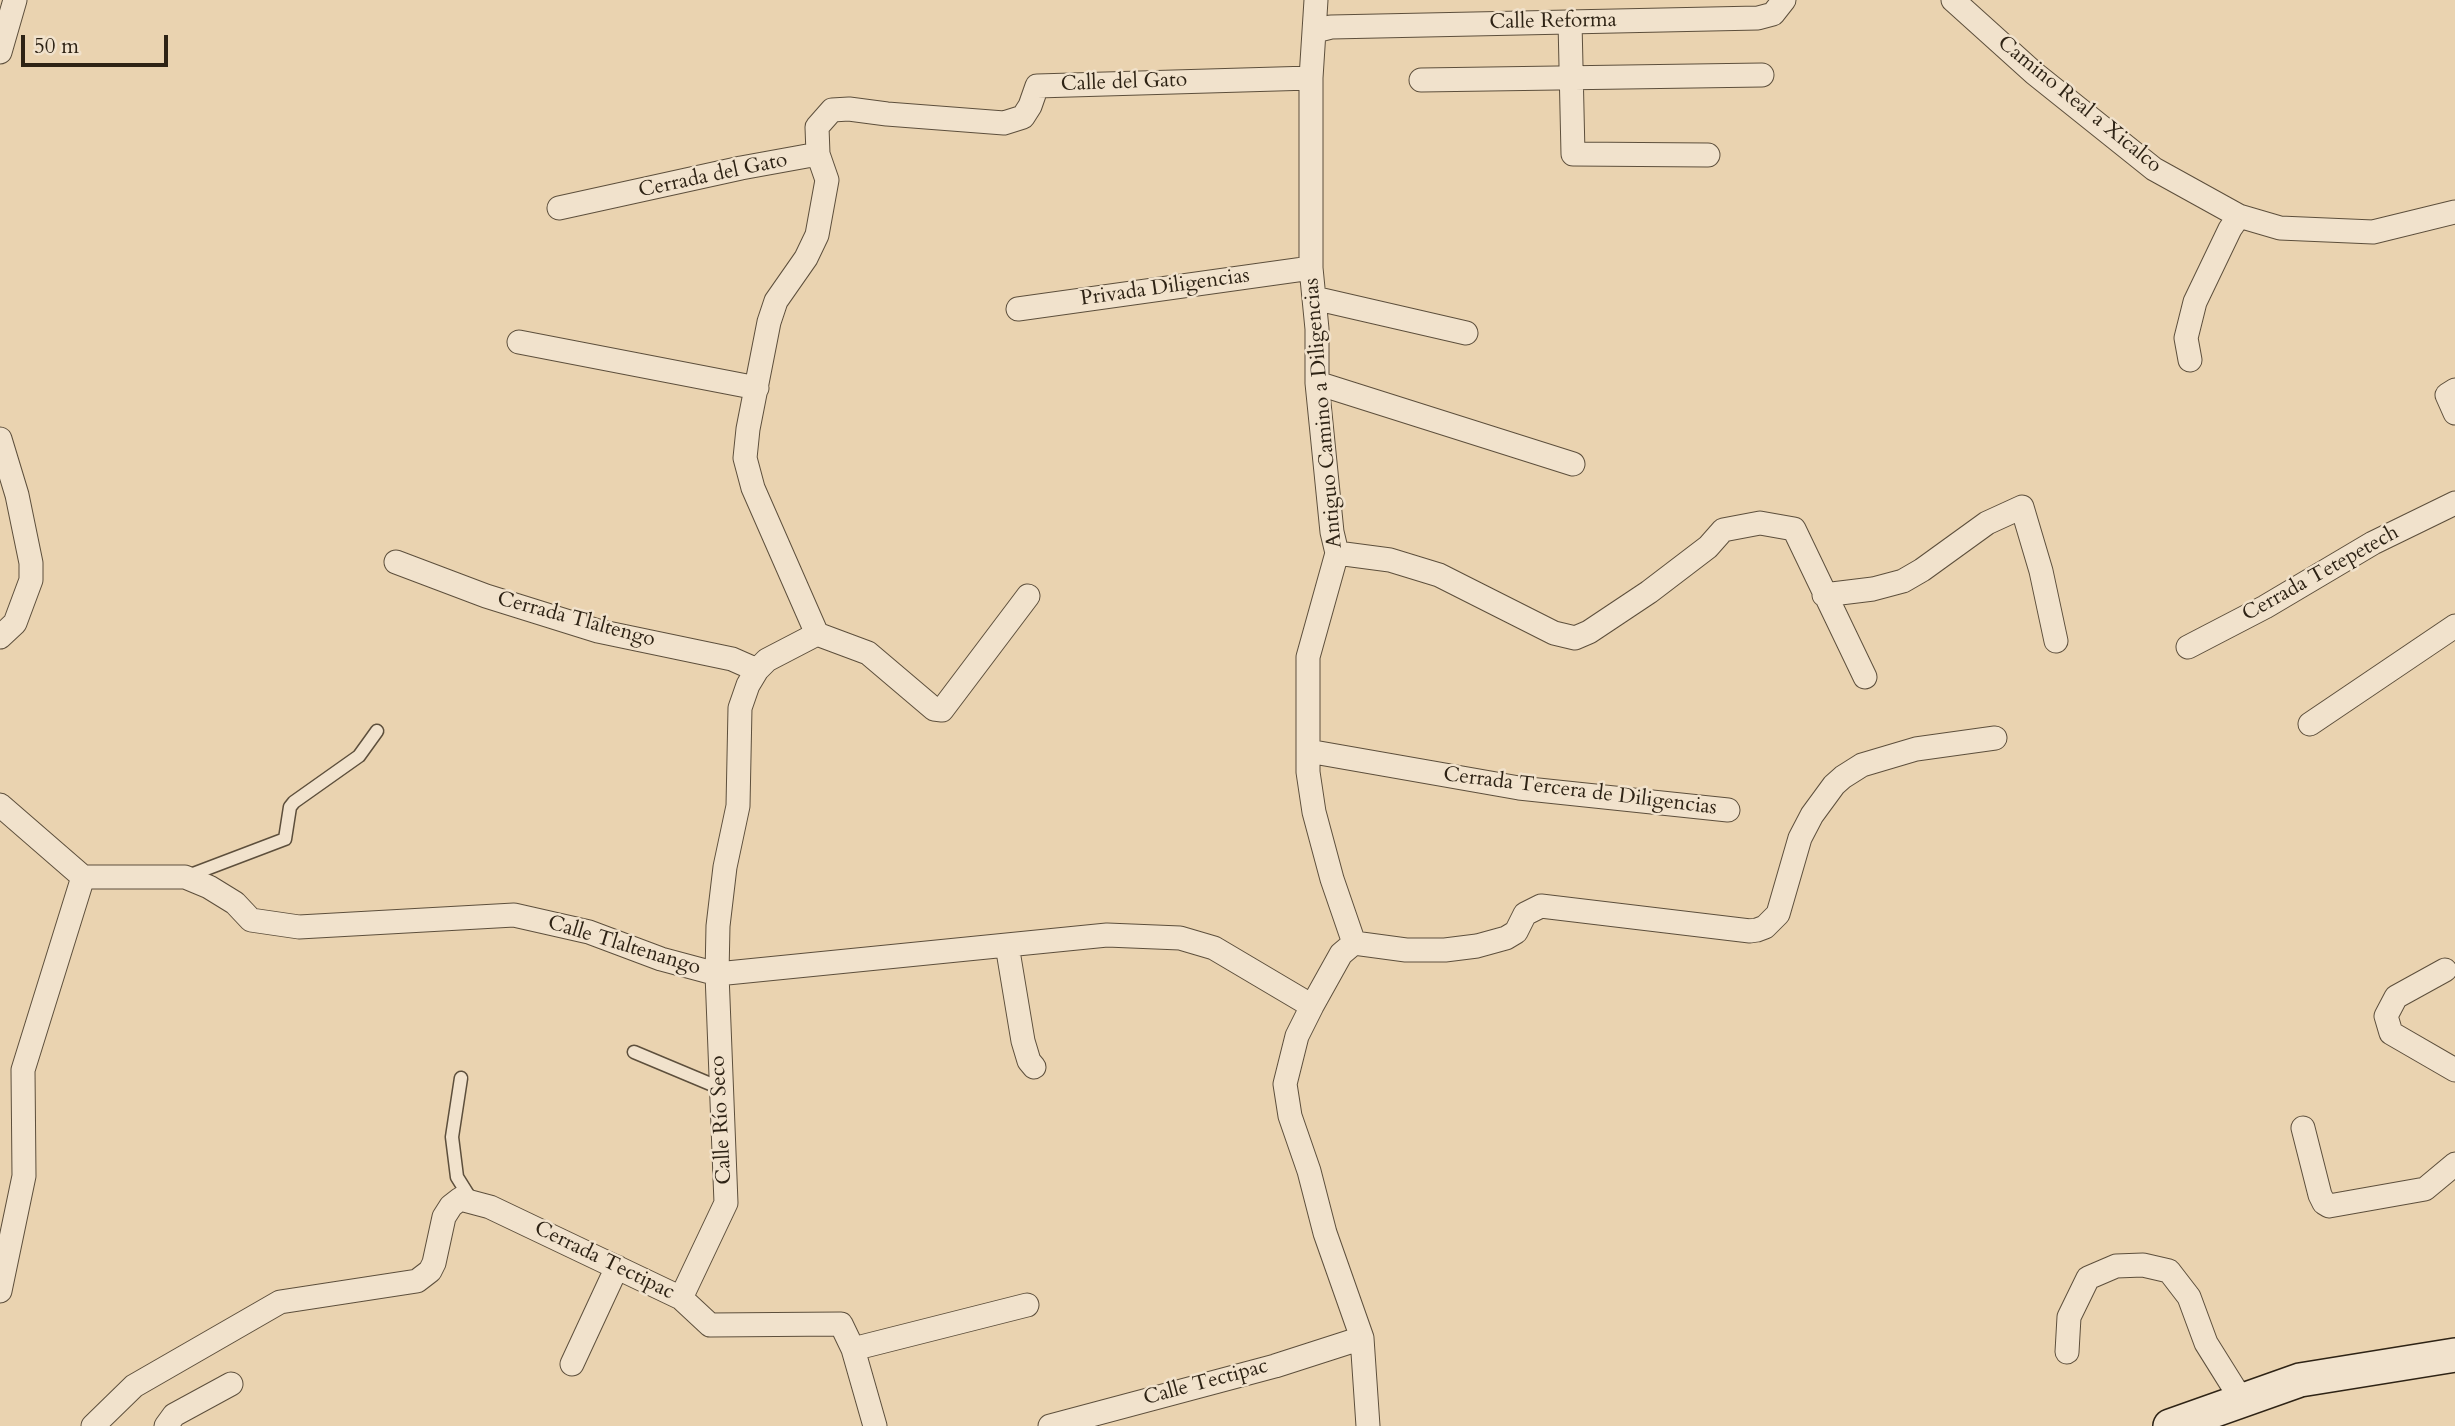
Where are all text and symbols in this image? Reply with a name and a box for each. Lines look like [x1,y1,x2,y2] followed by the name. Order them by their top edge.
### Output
[1489,8,1617,36] street label: Calle Reforma
[24,21,172,65] scale bar
[1992,31,2166,179] street label: Camino Real a Xicalco
[34,32,79,61] text: 50 m
[1060,68,1188,98] street label: Calle del Gato
[636,148,790,204] street label: Cerrada del Gato
[1079,264,1251,312] street label: Privada Diligencias
[1300,277,1348,549] street label: Antiguo Camino a Diligencias
[2238,521,2404,627] street label: Cerrada Tetepetech
[494,587,658,653] street label: Cerrada Tlaltengo
[1442,763,1718,821] street label: Cerrada Tercera de Diligencias
[545,911,703,981] street label: Calle Tlaltenango
[706,1055,738,1185] street label: Calle Río Seco
[530,1216,678,1306] street label: Cerrada Tectipac
[1141,1354,1271,1412] street label: Calle Tectipac

